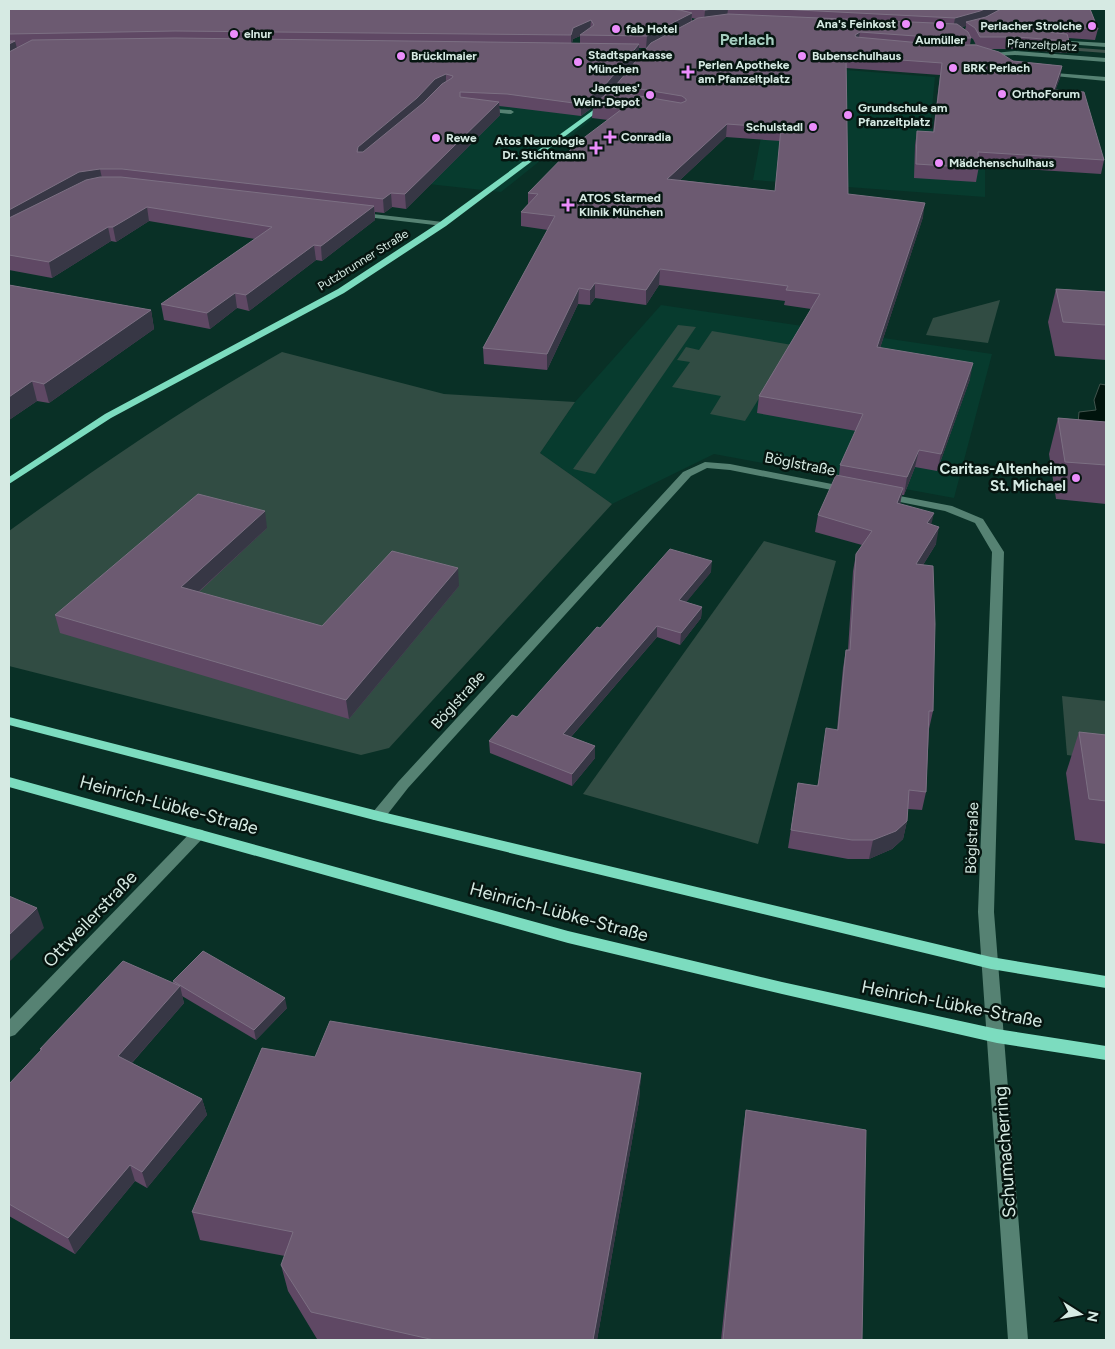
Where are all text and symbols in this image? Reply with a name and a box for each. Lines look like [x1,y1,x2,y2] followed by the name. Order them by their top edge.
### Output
[816,17,896,31] place label: Ana's Feinkost
[900,18,912,30] marker: Ana's Feinkost
[934,19,946,31] marker: Aumüller
[980,19,1082,33] place label: Perlacher Strolche
[1086,20,1098,32] marker: Perlacher Strolche
[626,22,677,36] place label: fab Hotel
[610,23,622,35] marker: fab Hotel
[244,27,272,41] place label: elnur
[228,28,240,40] marker: elnur
[720,30,774,49] district label: Perlach
[915,33,965,47] place label: Aumüller
[1007,36,1077,54] street label: Pfanzeltplatz
[588,48,673,76] place label: Stadtsparkasse München
[411,49,477,63] place label: Brücklmaier
[812,49,902,63] place label: Bubenschulhaus
[395,50,407,62] marker: Brücklmaier
[796,50,808,62] marker: Bubenschulhaus
[572,56,584,68] marker: Stadtsparkasse München
[698,58,790,86] place label: Perlen Apotheke am Pfanzeltplatz
[963,61,1030,75] place label: BRK Perlach
[947,62,959,74] marker: BRK Perlach
[682,66,694,78] marker: Perlen Apotheke am Pfanzeltplatz
[573,81,640,109] place label: Jacques' Wein-Depot
[1012,87,1080,101] place label: OrthoForum
[996,88,1008,100] marker: OrthoForum
[644,89,656,101] marker: Jacques' Wein-Depot
[858,101,947,129] place label: Grundschule am Pfanzeltplatz
[842,109,854,121] marker: Grundschule am Pfanzeltplatz
[746,120,803,134] place label: Schulstadl
[807,121,819,133] marker: Schulstadl
[603,130,617,144] marker: Conradia
[621,130,671,144] place label: Conradia
[446,131,477,145] place label: Rewe
[430,132,442,144] marker: Rewe
[495,134,585,162] place label: Atos Neurologie Dr. Stichtmann
[589,141,603,155] marker: Atos Neurologie Dr. Stichtmann
[949,156,1054,170] place label: Mädchenschulhaus
[933,157,945,169] marker: Mädchenschulhaus
[579,191,663,219] place label: ATOS Starmed Klinik München
[561,198,575,212] marker: ATOS Starmed Klinik München
[315,226,411,294] street label: Putzbrunner Straße
[763,448,837,480] street label: Böglstraße
[940,460,1066,495] place label: Caritas-Altenheim St. Michael
[1070,472,1082,484] marker: Caritas-Altenheim St. Michael
[427,667,489,733] street label: Böglstraße
[77,771,261,839] street label: Heinrich-Lübke-Straße
[962,802,982,874] street label: Böglstraße
[38,866,142,972] street label: Ottweilerstraße
[467,878,651,946] street label: Heinrich-Lübke-Straße
[860,976,1045,1032] street label: Heinrich-Lübke-Straße
[989,1085,1021,1219] street label: Schumacherring
[1055,1289,1105,1339] north arrow
[1083,1309,1102,1323] text: N

